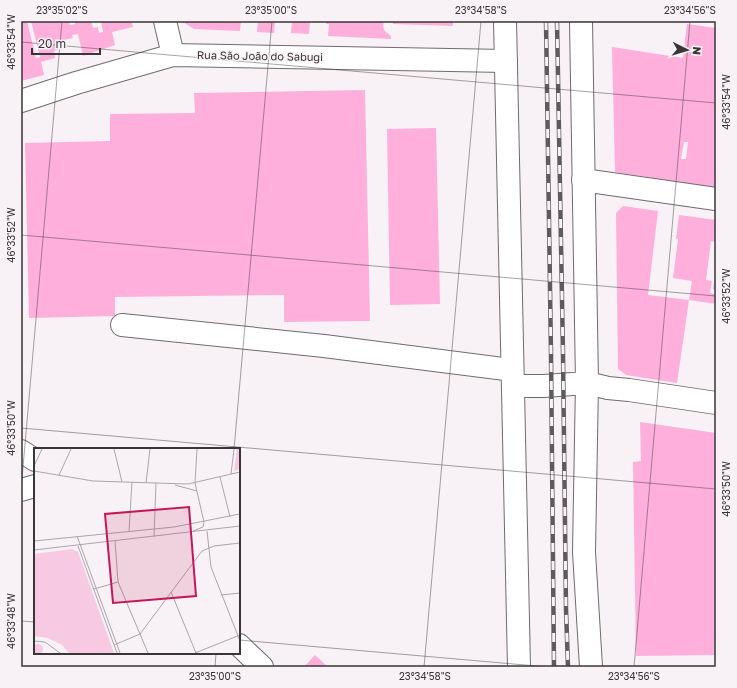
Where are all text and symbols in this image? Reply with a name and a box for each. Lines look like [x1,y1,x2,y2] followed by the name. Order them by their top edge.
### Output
[36,4,88,16] text: 23°35'02"S
[245,4,297,16] text: 23°35'00"S
[455,4,507,16] text: 23°34'58"S
[664,4,716,16] text: 23°34'56"S
[5,14,17,70] text: 46°33'54"W
[32,30,100,56] scale bar
[667,30,707,70] north arrow
[38,36,66,51] text: 20 m
[691,46,704,56] text: N
[197,48,323,63] street label: Rua São João do Sabugi
[720,74,732,130] text: 46°33'54"W
[5,207,17,263] text: 46°33'52"W
[720,268,732,324] text: 46°33'52"W
[5,400,17,456] text: 46°33'50"W
[34,448,240,654] inset map
[720,461,732,517] text: 46°33'50"W
[5,593,17,649] text: 46°33'48"W
[189,670,241,682] text: 23°35'00"S
[399,670,451,682] text: 23°34'58"S
[608,670,660,682] text: 23°34'56"S

